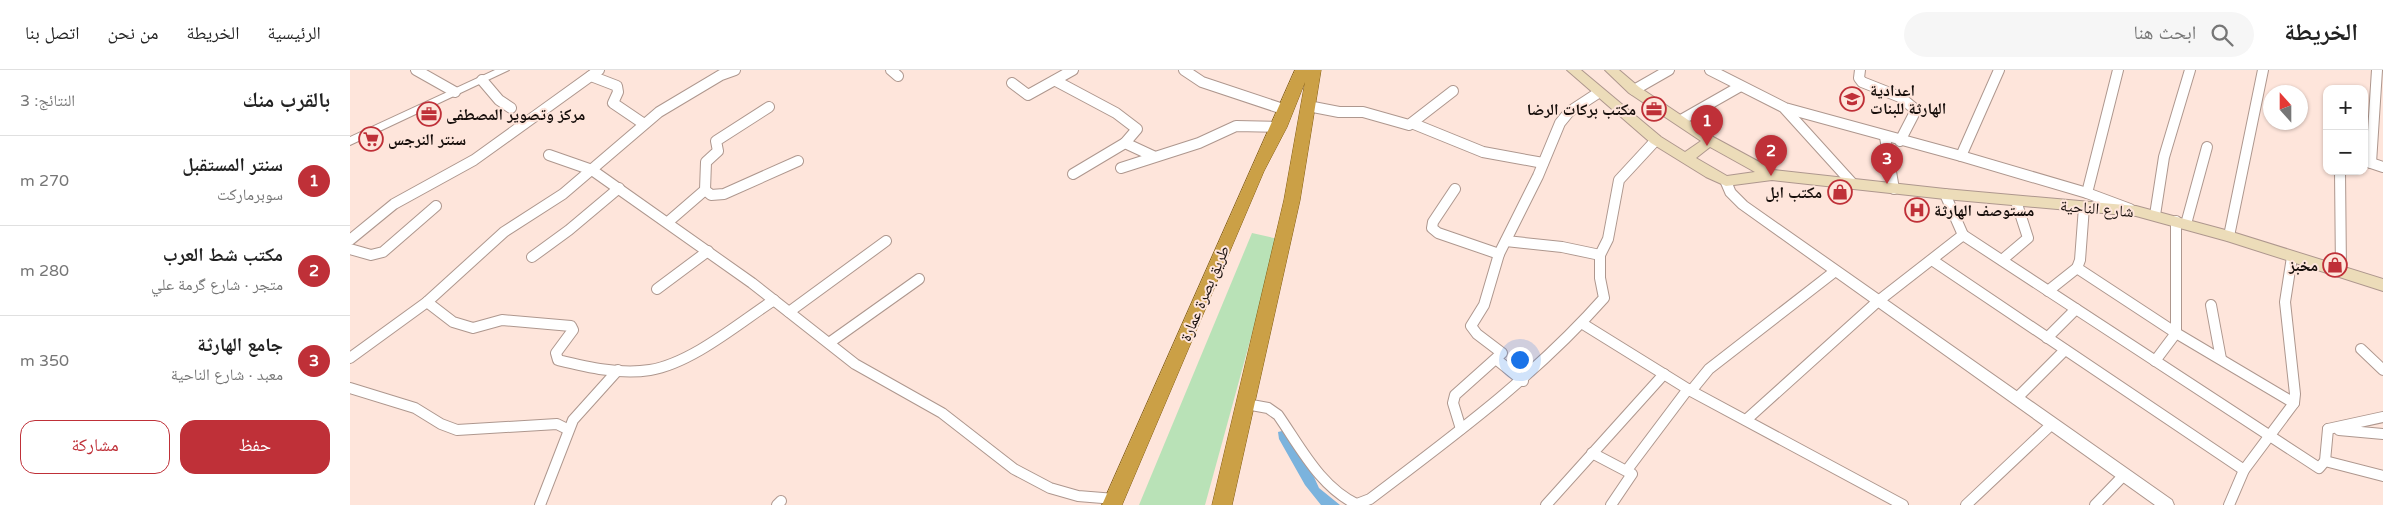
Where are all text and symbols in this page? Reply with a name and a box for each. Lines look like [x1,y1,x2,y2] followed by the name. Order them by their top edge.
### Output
[1904,12,2254,57] search box
[2284,18,2358,47] text: الخريطة
[2208,21,2236,49] icon: search
[25,22,80,44] text: اتصل بنا
[108,22,158,44] text: من نحن
[186,22,239,44] text: الخريطة
[267,22,321,44] text: الرئيسية
[2133,22,2196,44] text: ابحث هنا
[1870,81,1946,119] place label: اعدادية الهارثة للبنات
[2263,85,2308,130] north arrow
[2323,85,2368,175] map controls
[2323,85,2368,130] button: +
[1839,86,1865,112] school or university icon: اعدادية الهارثة للبنات
[243,88,330,113] text: بالقرب منك
[20,91,75,111] text: النتائج: 3
[1641,96,1667,122] office icon: مكتب بركات الرضا
[1527,100,1636,120] place label: مكتب بركات الرضا
[416,101,442,127] office icon: مركز وتصوير المصطفى
[446,105,585,125] place label: مركز وتصوير المصطفى
[1691,105,1723,146] pin: 1
[358,126,384,152] supermarket icon: سنتر النرجس
[388,130,466,150] place label: سنتر النرجس
[2323,130,2368,175] button: −
[1755,135,1787,176] pin: 2
[1871,143,1903,184] pin: 3
[182,154,283,176] text: سنتر المستقبل
[20,171,69,191] text: 270 m
[309,171,319,191] text: 1
[1827,179,1853,205] shop icon: مكتب ابل
[1765,183,1822,203] place label: مكتب ابل
[217,185,283,205] text: سوبرماركت
[2059,196,2134,222] street label: شارع الناحية
[1904,197,1930,223] hospital icon: مستوصف الهارثة
[1934,201,2034,221] place label: مستوصف الهارثة
[1176,242,1234,344] street label: طريق بصرة عمارة
[163,244,283,266] text: مكتب شط العرب
[2322,252,2348,278] shop icon: مخبز
[2288,256,2318,276] place label: مخبز
[20,261,69,281] text: 280 m
[309,261,319,281] text: 2
[151,275,283,295] text: متجر · شارع گرمة علي
[197,334,283,356] text: جامع الهارثة
[1507,347,1533,373] your location
[20,351,69,371] text: 350 m
[309,351,319,371] text: 3
[171,365,283,385] text: معبد · شارع الناحية
[20,420,170,474] button: مشاركة
[180,420,330,474] button: حفظ

